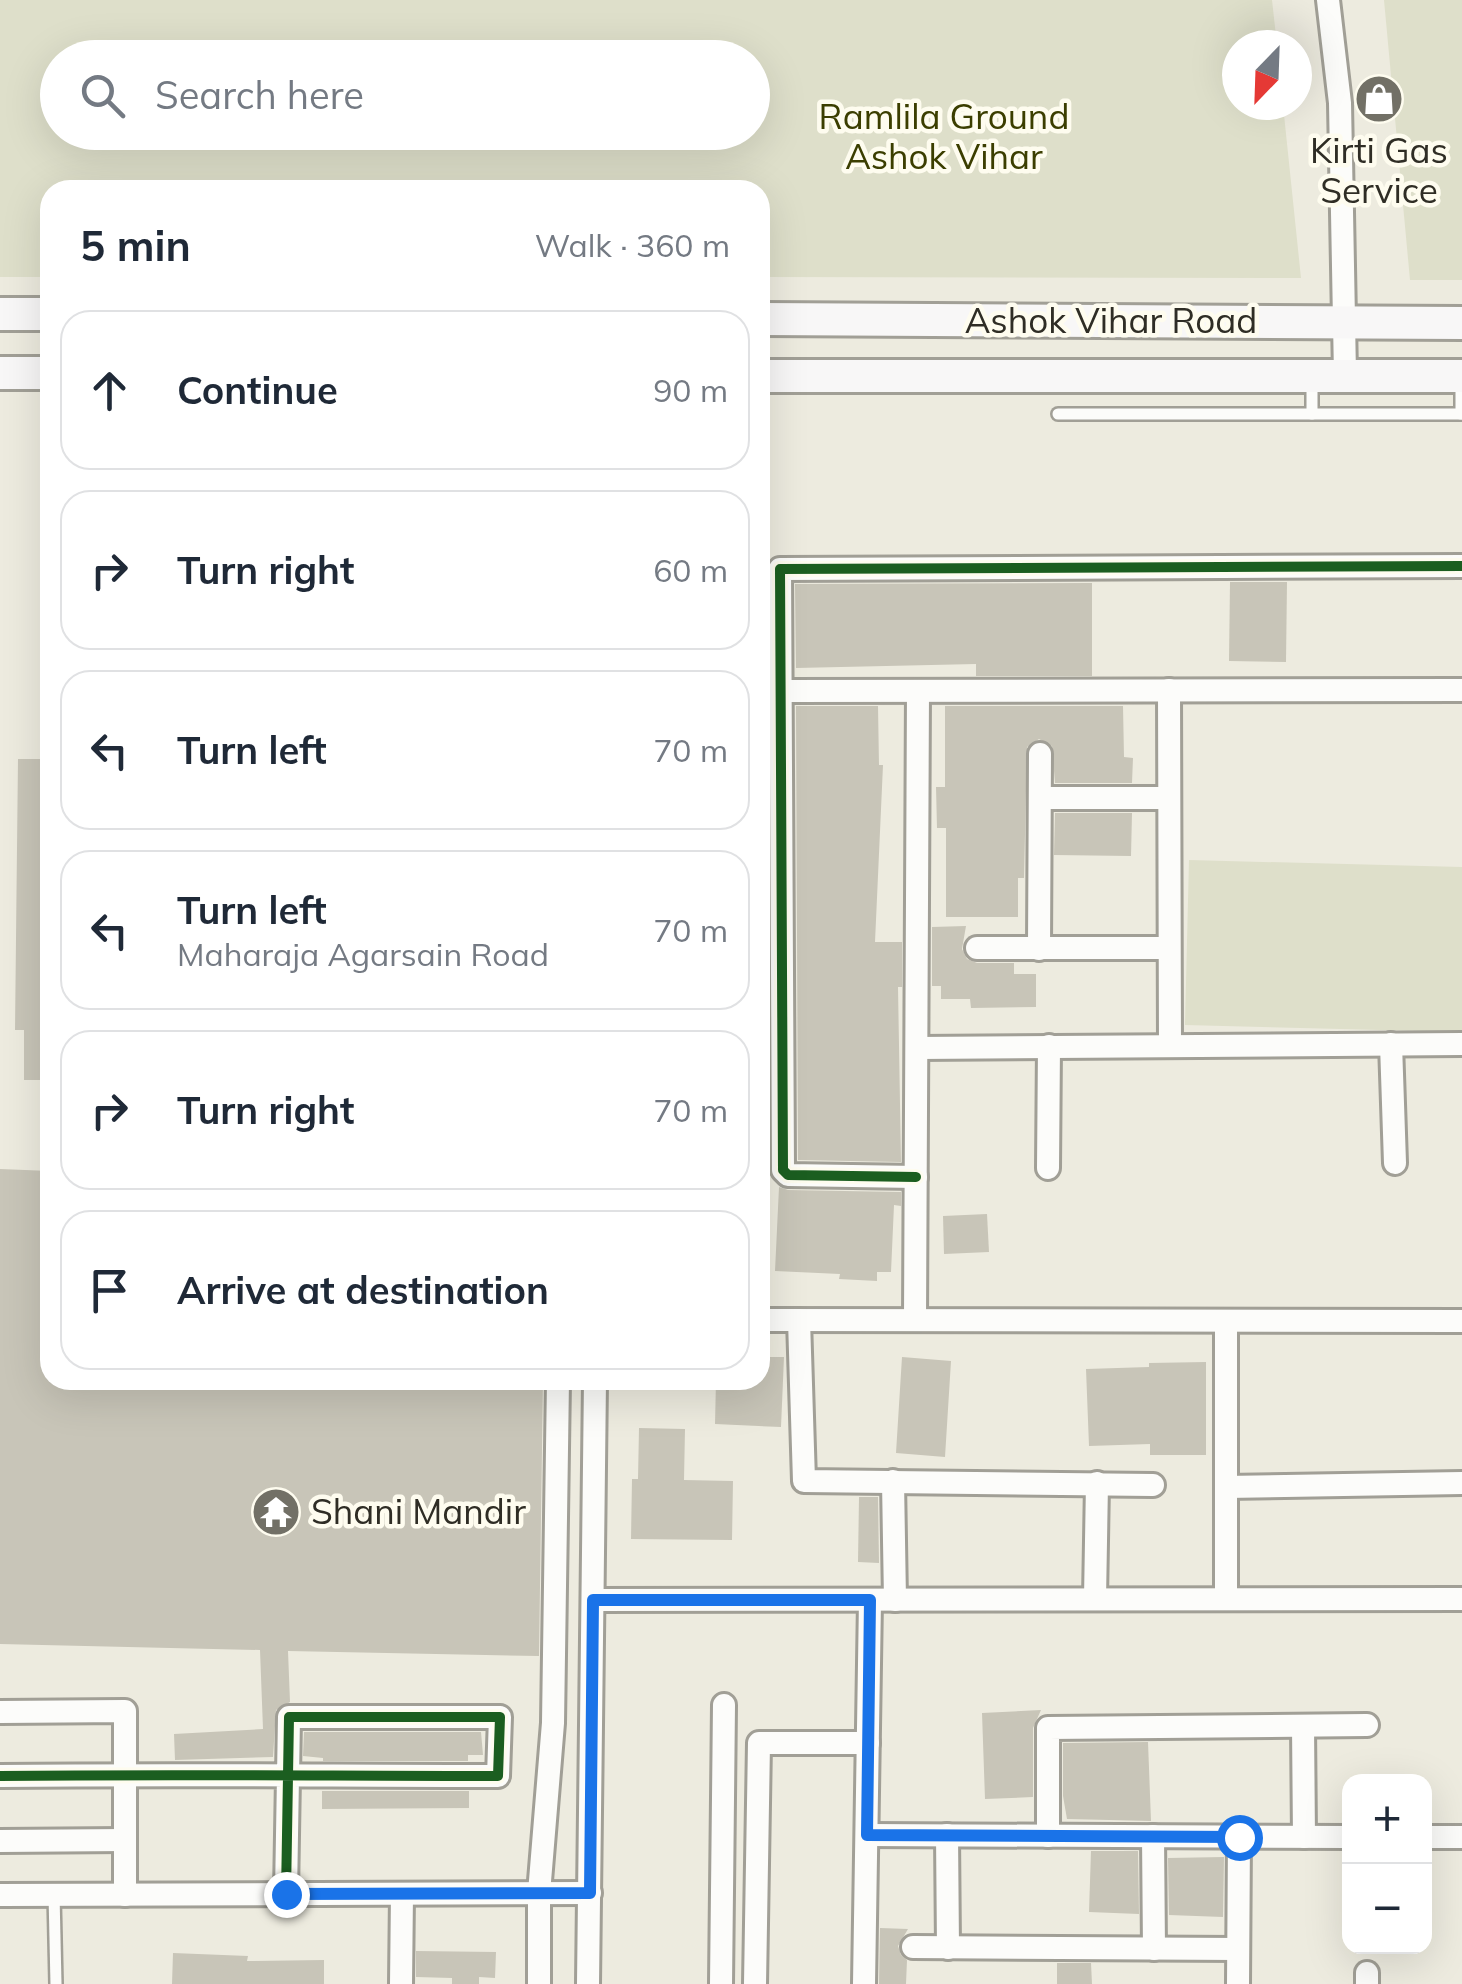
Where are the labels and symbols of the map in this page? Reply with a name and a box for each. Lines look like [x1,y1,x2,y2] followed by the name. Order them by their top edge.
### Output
[1222,30,1312,120] north arrow
[1353,73,1405,125] shop icon: Kirti Gas Service
[819,94,1069,178] park label: Ramlila Ground Ashok Vihar
[1310,128,1448,212] place label: Kirti Gas Service
[965,298,1257,342] street label: Ashok Vihar Road
[250,1486,302,1538] temple icon: Shani Mandir
[311,1489,526,1533] place label: Shani Mandir
[1217,1815,1263,1861] route start
[264,1872,310,1918] route end

